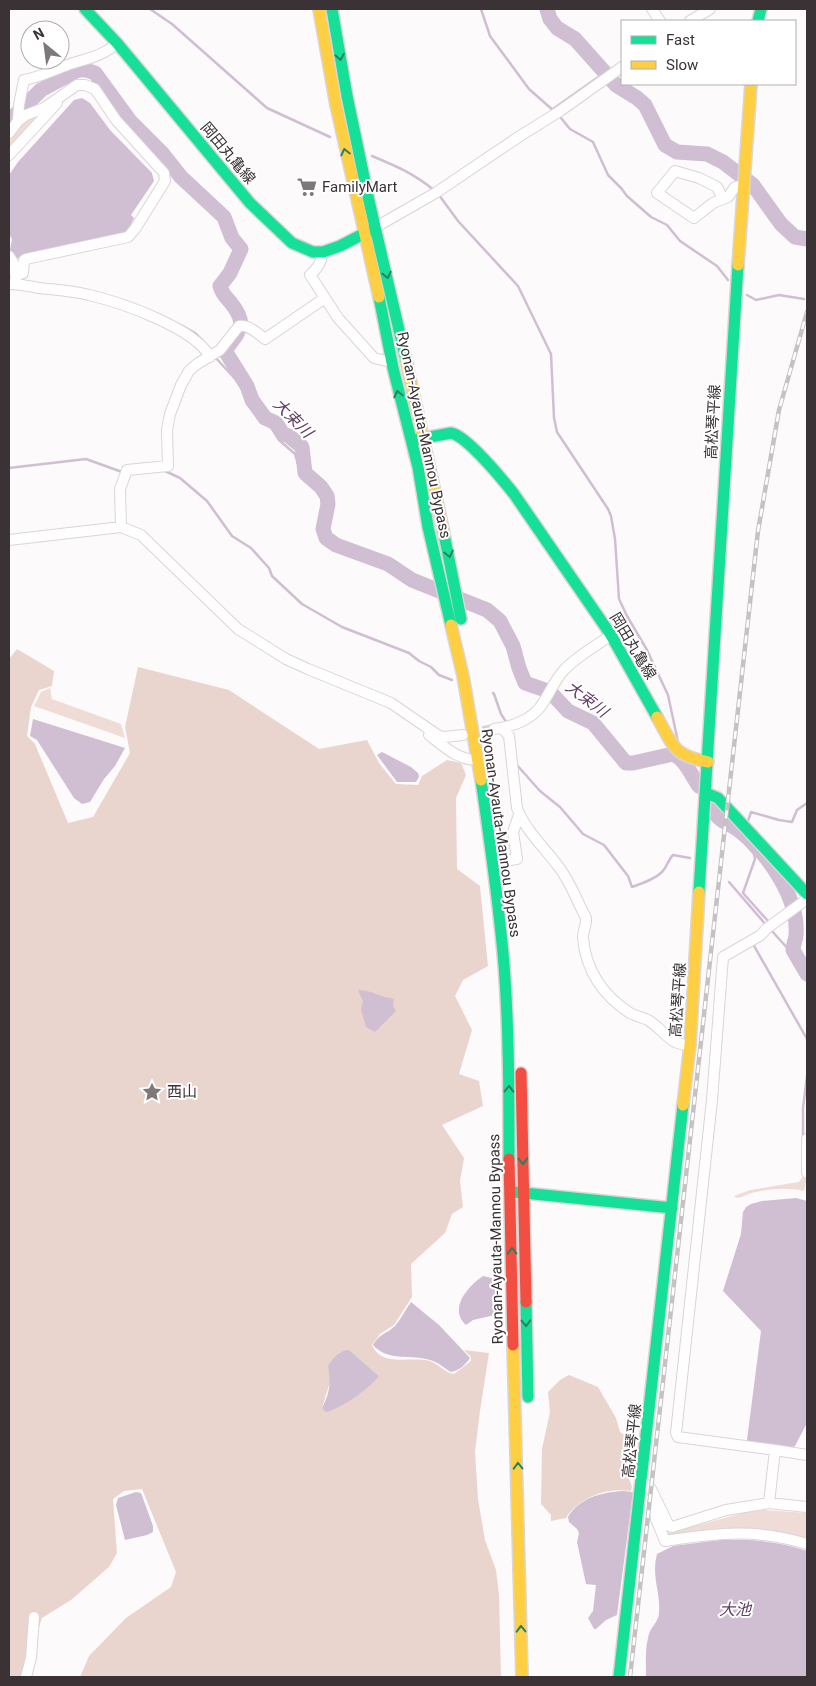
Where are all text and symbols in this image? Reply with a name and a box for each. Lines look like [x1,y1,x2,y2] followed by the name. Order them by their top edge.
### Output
[20,20,70,70] north arrow
[621,20,796,85] legend
[30,24,47,43] text: N
[666,31,695,49] text: Fast
[334,52,345,61] one-way arrow
[666,56,698,74] text: Slow
[197,118,259,188] street label: 岡田丸亀線
[340,147,351,156] one-way arrow
[296,176,318,198] supermarket icon: FamilyMart
[322,178,397,196] place label: FamilyMart
[382,270,392,279] one-way arrow
[393,330,455,540] street label: Ryonan-Ayauta-Mannou Bypass
[702,384,724,460] street label: 高松琴平線
[394,390,404,398] one-way arrow
[269,394,318,443] water label: 大束川
[443,550,454,559] one-way arrow
[606,609,660,683] street label: 岡田丸亀線
[562,677,613,722] water label: 大束川
[477,727,525,939] street label: Ryonan-Ayauta-Mannou Bypass
[666,962,690,1038] street label: 高松琴平線
[141,1081,163,1103] place icon: 西山
[167,1083,197,1101] place label: 西山
[504,1085,514,1092] one-way arrow
[485,1134,507,1344] street label: Ryonan-Ayauta-Mannou Bypass
[518,1157,528,1165] one-way arrow
[507,1247,517,1254] one-way arrow
[521,1320,531,1327] one-way arrow
[619,1403,645,1479] street label: 高松琴平線
[513,1462,523,1470] one-way arrow
[719,1600,753,1619] water label: 大池
[516,1624,526,1632] one-way arrow

